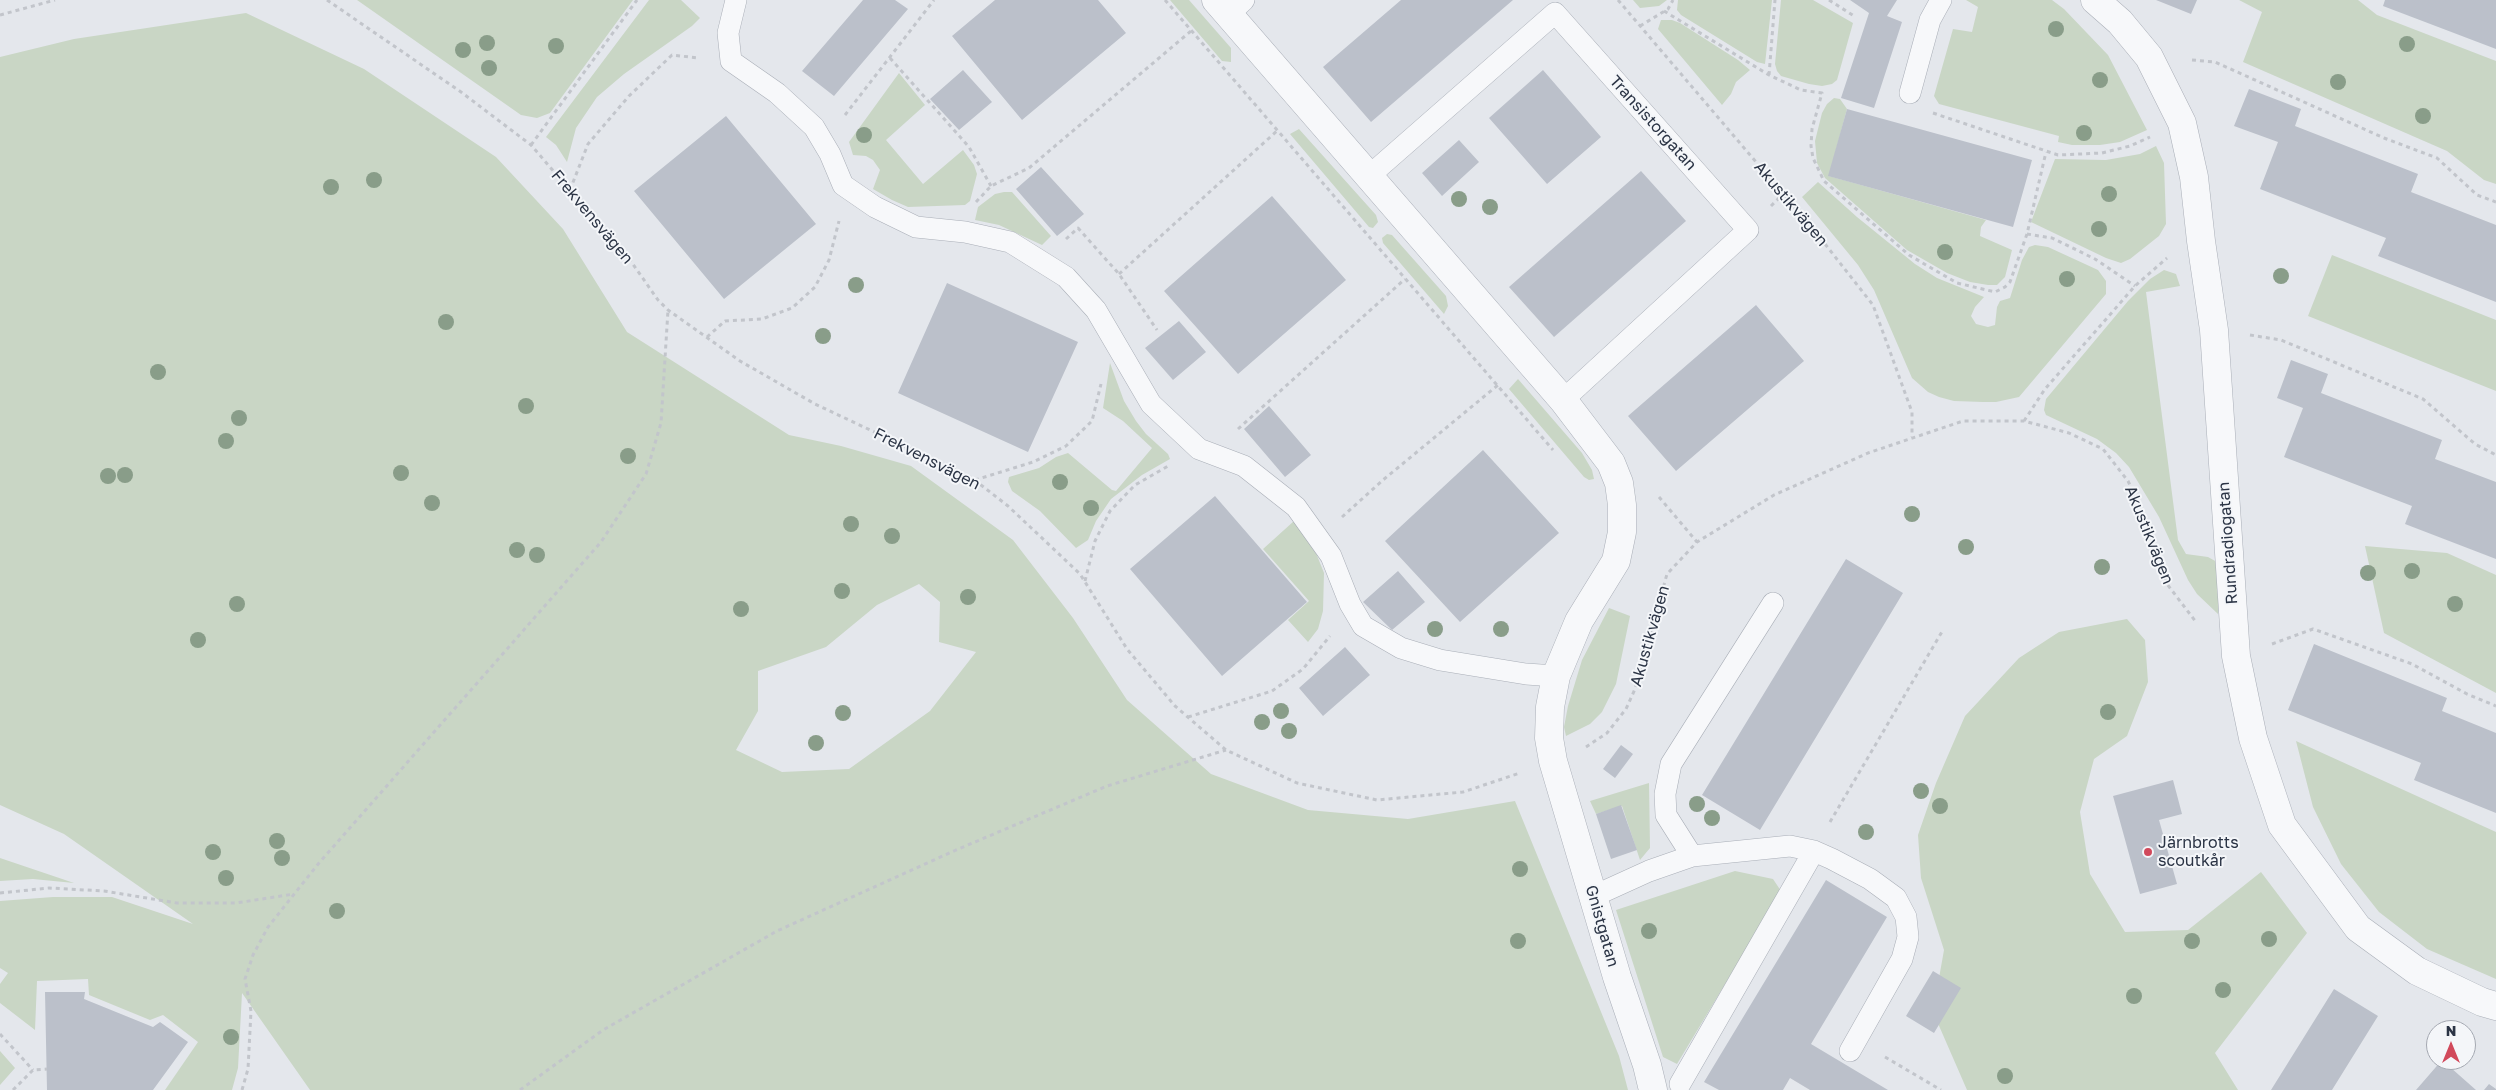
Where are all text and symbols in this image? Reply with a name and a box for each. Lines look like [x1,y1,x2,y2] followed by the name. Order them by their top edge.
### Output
[1605,72,1701,174] street label: Transistorgatan
[1750,158,1832,250] street label: Akustikvägen
[547,166,637,268] street label: Frekvensvägen
[871,424,983,494] street label: Frekvensvägen
[2214,481,2242,605] street label: Rundradiogatan
[2121,483,2177,587] street label: Akustikvägen
[1626,583,1674,689] street label: Akustikvägen
[2158,833,2239,871] place label: Järnbrotts scoutkår
[2142,846,2154,858] marker: Järnbrotts scoutkår
[1581,883,1623,969] street label: Gnistgatan
[2426,1020,2476,1070] north arrow
[2446,1022,2456,1039] text: N

